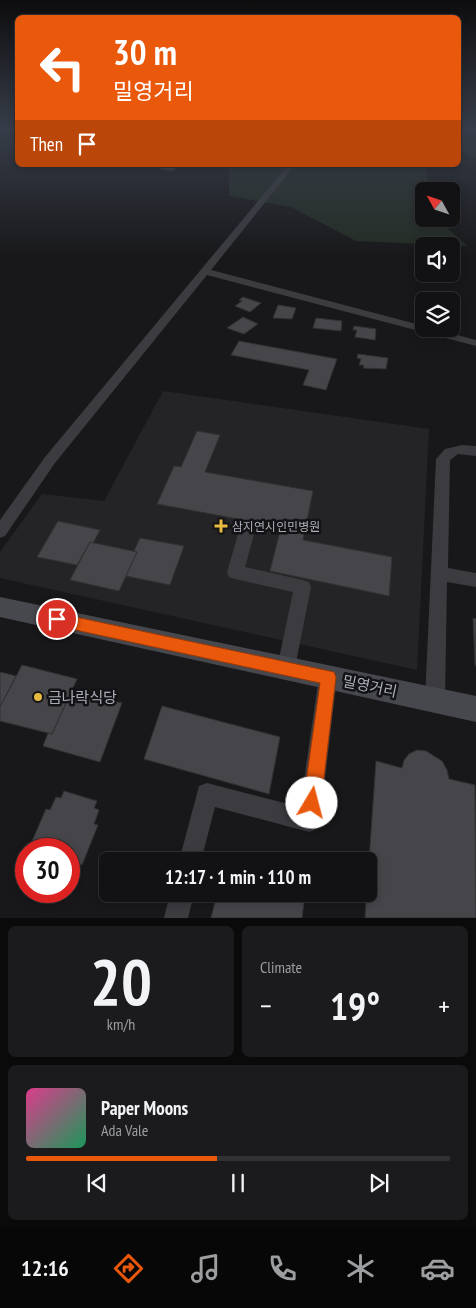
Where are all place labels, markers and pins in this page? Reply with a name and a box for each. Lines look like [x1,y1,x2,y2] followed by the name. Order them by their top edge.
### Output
[214,519,228,533] marker: 삼지연시인민병원
[232,519,320,534] place label: 삼지연시인민병원
[36,598,78,640] pin
[48,688,117,707] place label: 금나락식당
[32,691,44,703] marker: 금나락식당

